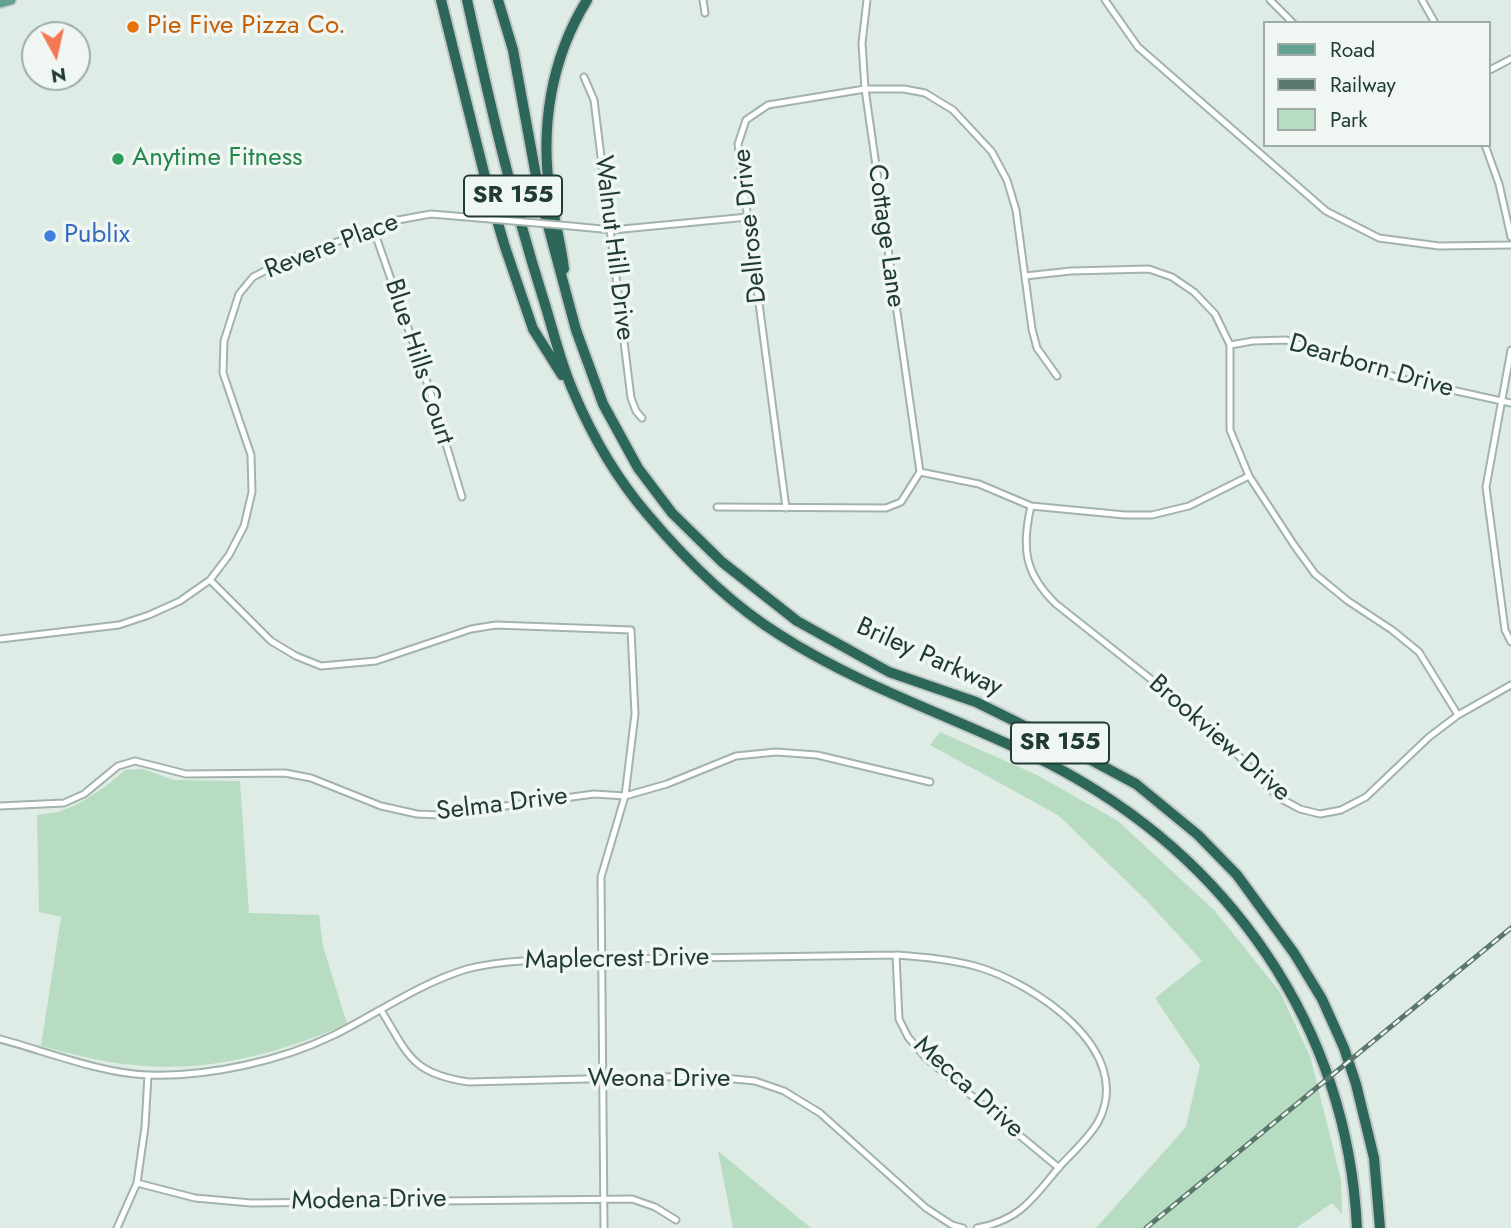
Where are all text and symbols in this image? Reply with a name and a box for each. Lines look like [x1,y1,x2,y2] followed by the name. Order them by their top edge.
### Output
[147,11,346,43] place label: Pie Five Pizza Co.
[125,19,141,35] marker: Pie Five Pizza Co.
[21,21,91,91] north arrow
[1262,21,1490,147] legend
[1330,35,1375,65] text: Road
[49,61,68,90] text: N
[1330,70,1396,100] text: Railway
[1330,105,1367,135] text: Park
[132,143,303,175] place label: Anytime Fitness
[727,147,775,305] street label: Dellrose Drive
[110,151,126,167] marker: Anytime Fitness
[586,154,640,342] street label: Walnut Hill Drive
[860,162,910,310] street label: Cottage Lane
[464,176,562,216] road number: SR 155
[261,207,403,287] street label: Revere Place
[64,220,130,252] place label: Publix
[42,228,58,244] marker: Publix
[377,276,459,448] street label: Blue Hills Court
[1285,329,1457,405] street label: Dearborn Drive
[851,612,1007,704] street label: Briley Parkway
[1142,669,1296,809] street label: Brookview Drive
[1011,722,1109,764] road number: SR 155
[435,781,569,829] street label: Selma Drive
[525,943,709,977] street label: Maplecrest Drive
[907,1030,1029,1146] street label: Mecca Drive
[588,1064,730,1096] street label: Weona Drive
[291,1184,447,1218] street label: Modena Drive

